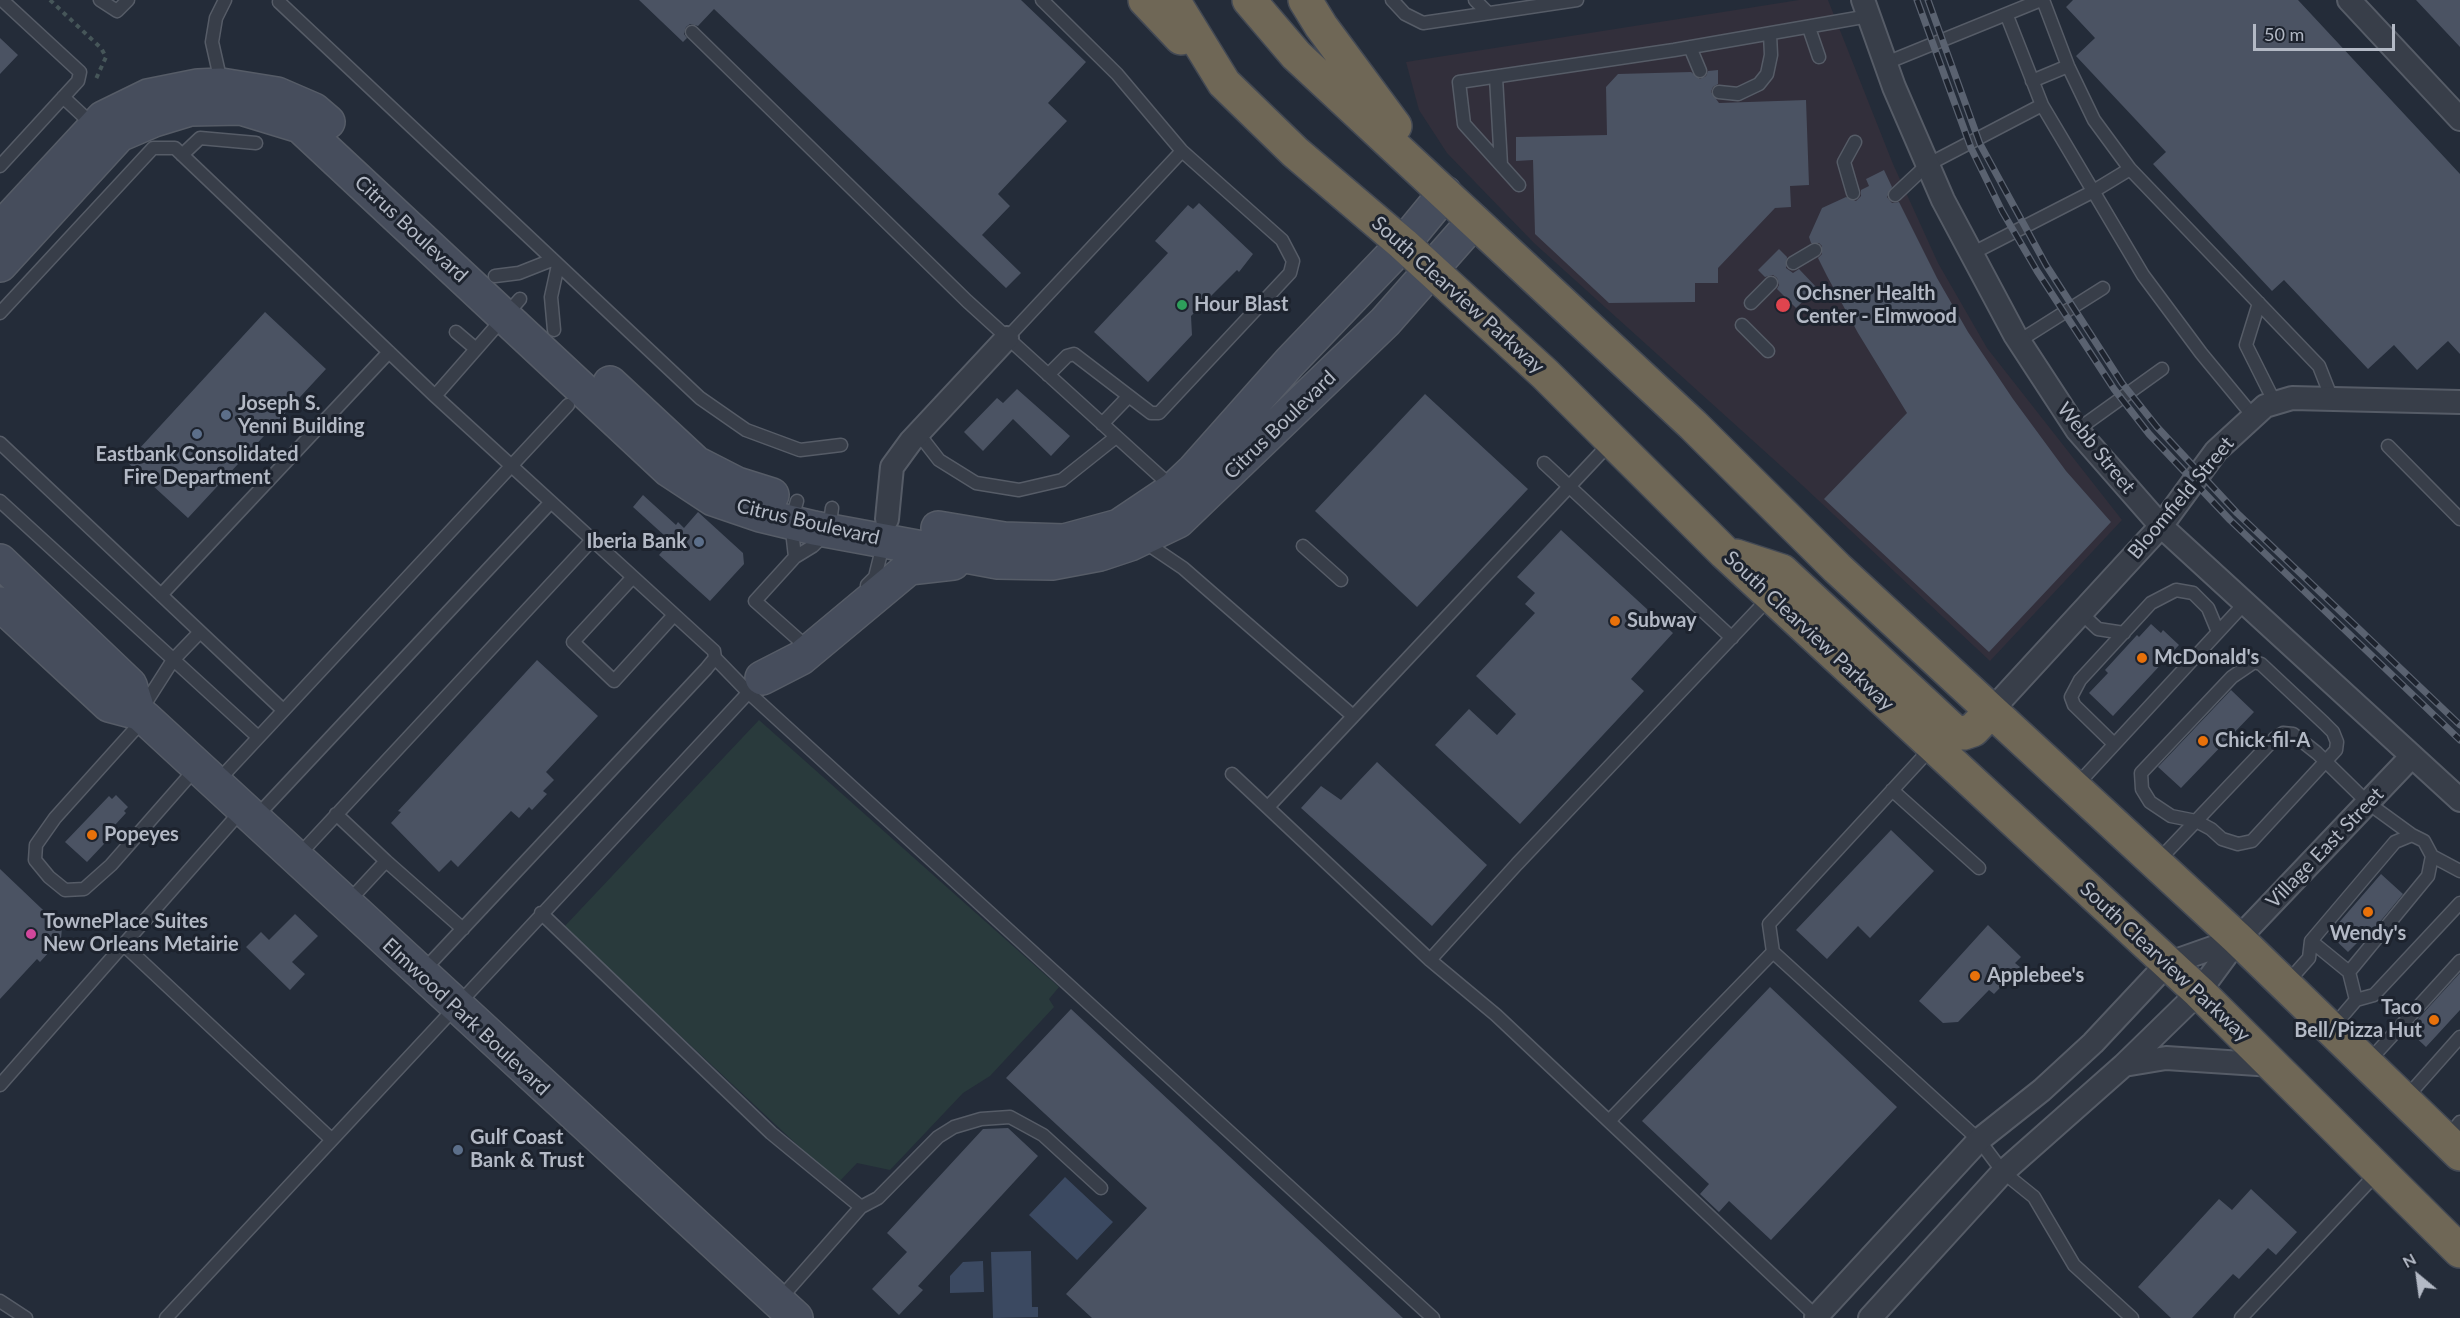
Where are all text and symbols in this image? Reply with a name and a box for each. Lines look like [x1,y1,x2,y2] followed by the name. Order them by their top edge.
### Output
[2256,12,2398,50] scale bar
[2264,23,2304,45] text: 50 m
[349,170,473,288] street label: Citrus Boulevard
[1367,211,1549,379] street label: South Clearview Parkway
[1796,282,1957,329] place label: Ochsner Health Center - Elmwood
[1194,293,1289,317] place label: Hour Blast
[1774,296,1792,314] marker: Ochsner Health Center - Elmwood
[1175,298,1189,312] marker: Hour Blast
[1219,366,1341,484] street label: Citrus Boulevard
[238,392,364,439] place label: Joseph S. Yenni Building
[2052,398,2140,498] street label: Webb Street
[219,408,233,422] marker: Joseph S. Yenni Building
[190,427,204,441] marker: Eastbank Consolidated Fire Department
[2123,432,2239,564] street label: Bloomfield Street
[95,443,299,490] place label: Eastbank Consolidated Fire Department
[734,494,882,550] street label: Citrus Boulevard
[587,530,687,554] place label: Iberia Bank
[692,535,706,549] marker: Iberia Bank
[1719,546,1899,716] street label: South Clearview Parkway
[1627,609,1697,633] place label: Subway
[1608,614,1622,628] marker: Subway
[2154,646,2259,670] place label: McDonald's
[2135,651,2149,665] marker: McDonald's
[2215,729,2310,753] place label: Chick-fil-A
[2196,734,2210,748] marker: Chick-fil-A
[2261,783,2389,913] street label: Village East Street
[104,823,179,847] place label: Popeyes
[85,828,99,842] marker: Popeyes
[2075,877,2255,1047] street label: South Clearview Parkway
[2361,905,2375,919] marker: Wendy's
[43,910,239,957] place label: TownePlace Suites New Orleans Metairie
[2330,922,2406,946] place label: Wendy's
[24,927,38,941] marker: TownePlace Suites New Orleans Metairie
[377,933,555,1101] street label: Elmwood Park Boulevard
[1987,964,2084,988] place label: Applebee's
[1968,969,1982,983] marker: Applebee's
[2294,996,2422,1043] place label: Taco Bell/Pizza Hut
[2427,1013,2441,1027] marker: Taco Bell/Pizza Hut
[470,1126,584,1173] place label: Gulf Coast Bank & Trust
[451,1143,465,1157] marker: Gulf Coast Bank & Trust
[2388,1246,2448,1306] north arrow
[2399,1249,2419,1271] text: N

